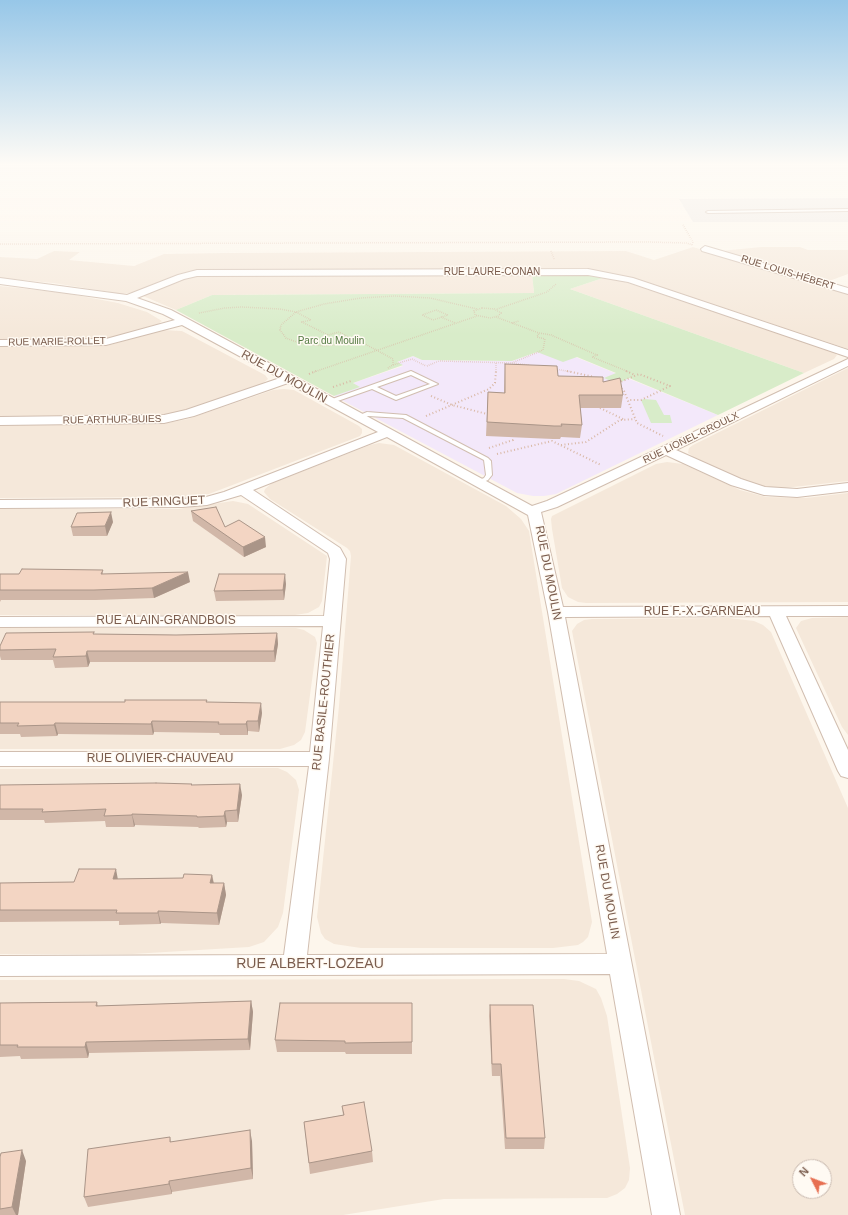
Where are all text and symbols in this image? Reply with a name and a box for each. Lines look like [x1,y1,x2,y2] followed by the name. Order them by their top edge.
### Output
[740,253,836,293] street label: RUE LOUIS-HÉBERT
[444,266,540,278] street label: RUE LAURE-CONAN
[8,335,106,349] street label: RUE MARIE-ROLLET
[298,335,364,347] park label: Parc du Moulin
[239,347,329,407] street label: RUE DU MOULIN
[641,410,741,466] street label: RUE LIONEL-GROULX
[63,413,161,427] street label: RUE ARTHUR-BUIES
[122,493,206,511] street label: RUE RINGUET
[532,525,564,621] street label: RUE DU MOULIN
[644,605,760,619] street label: RUE F.-X.-GARNEAU
[96,614,236,628] street label: RUE ALAIN-GRANDBOIS
[310,633,338,771] street label: RUE BASILE-ROUTHIER
[87,752,233,766] street label: RUE OLIVIER-CHAUVEAU
[592,843,622,941] street label: RUE DU MOULIN
[236,956,384,972] street label: RUE ALBERT-LOZEAU
[792,1159,832,1199] north arrow
[797,1165,811,1179] text: N

